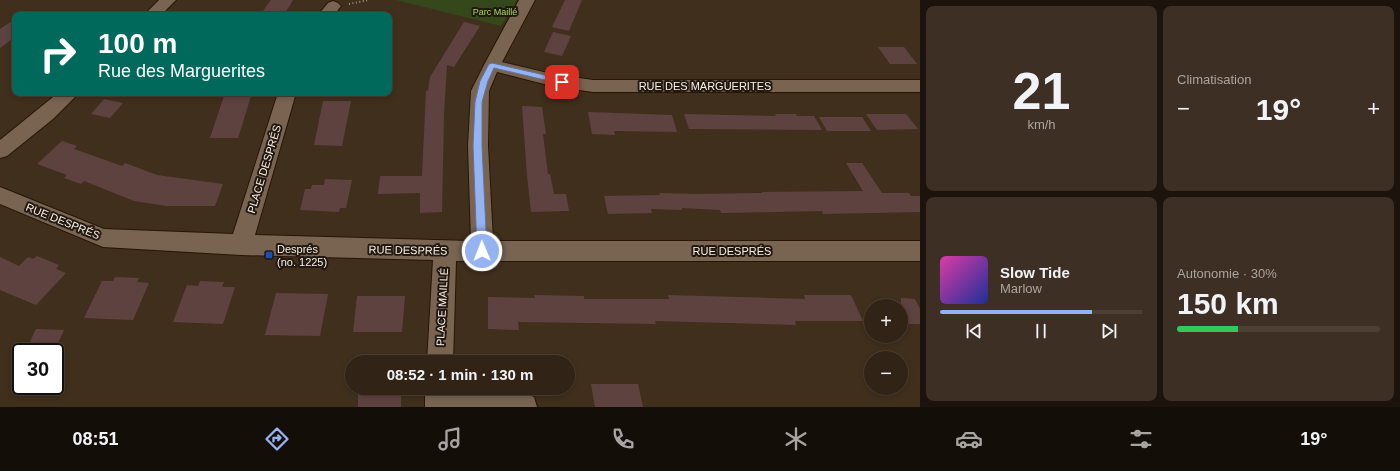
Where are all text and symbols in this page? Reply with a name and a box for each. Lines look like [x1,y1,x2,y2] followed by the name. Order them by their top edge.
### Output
[473,7,517,17] park label: Parc Maillé
[32,28,84,80] icon: right
[98,28,177,59] text: 100 m
[98,61,265,81] text: Rue des Marguerites
[1013,62,1070,120] text: 21
[545,65,579,99] pin
[551,71,573,93] icon: arrive
[1177,72,1251,87] text: Climatisation
[639,80,771,92] street label: RUE DES MARGUERITES
[1256,93,1301,126] text: 19°
[1177,96,1190,121] text: −
[1367,96,1380,121] text: +
[1027,117,1056,132] text: km/h
[245,123,283,215] street label: PLACE DESPRÉS
[24,201,102,241] street label: RUE DESPRÉS
[461,230,503,272] position arrow
[277,243,327,268] place label: Després (no. 1225)
[368,243,448,257] street label: RUE DESPRÉS
[693,245,771,257] street label: RUE DESPRÉS
[264,250,274,260] marker: Després (no. 1225)
[1000,264,1070,281] text: Slow Tide
[1177,266,1277,281] text: Autonomie · 30%
[434,268,450,346] street label: PLACE MAILLÉ
[1000,281,1042,296] text: Marlow
[1177,287,1279,320] text: 150 km
[864,299,908,395] map controls
[864,299,908,343] button: +
[963,320,985,342] icon: previous
[1030,320,1052,342] icon: pause
[1098,320,1120,342] icon: next
[12,343,64,395] speed limit sign: 30
[864,351,908,395] button: −
[387,366,533,383] text: 08:52 · 1 min · 130 m
[263,425,291,453] icon: directions
[436,425,464,453] icon: music
[609,425,637,453] icon: phone
[782,425,810,453] icon: climate
[955,425,983,453] icon: car
[1127,425,1155,453] icon: filters
[72,429,118,449] text: 08:51
[1300,429,1327,449] text: 19°

